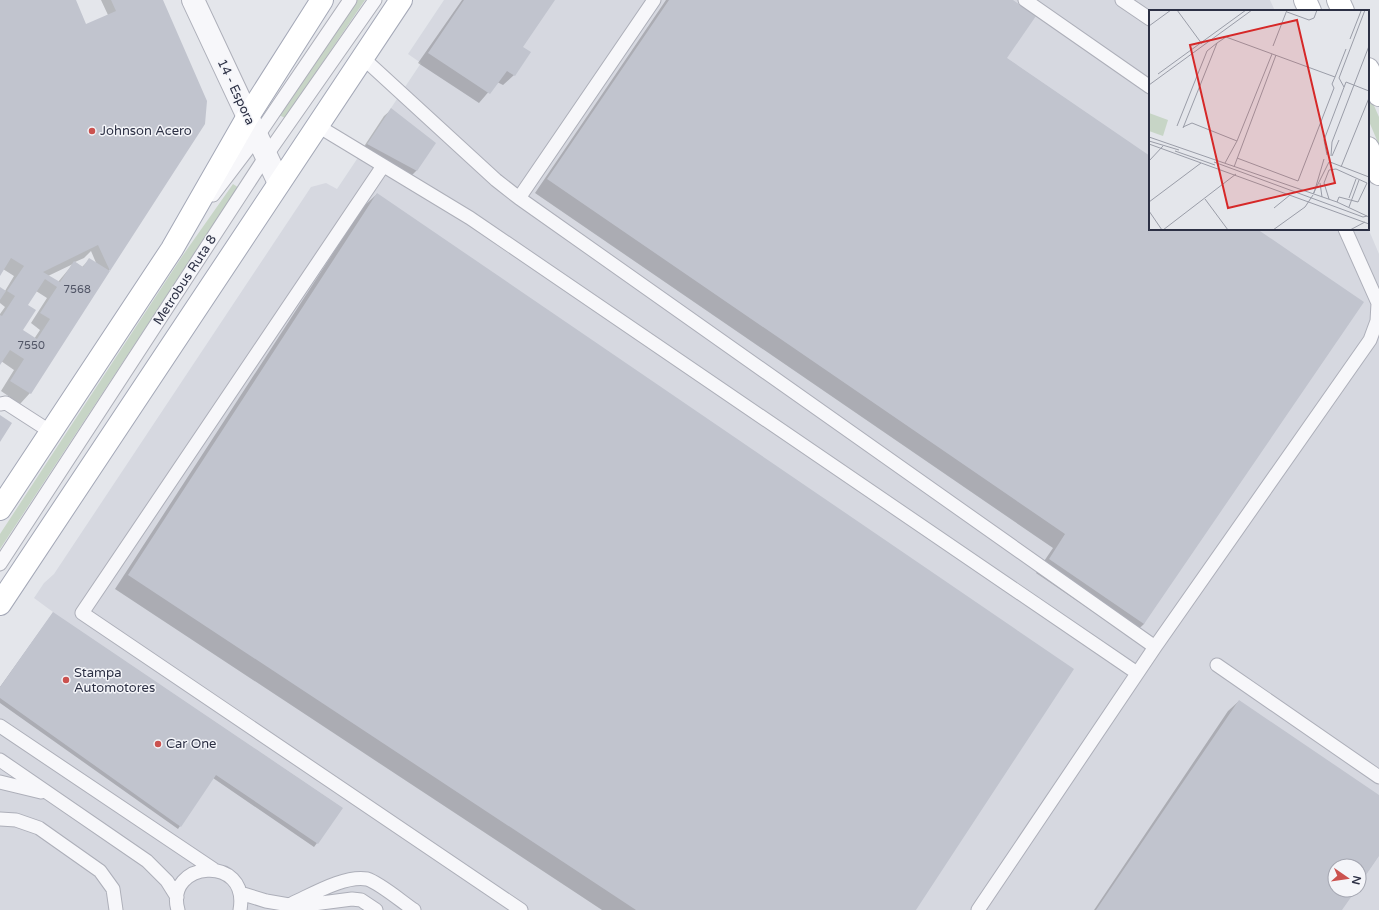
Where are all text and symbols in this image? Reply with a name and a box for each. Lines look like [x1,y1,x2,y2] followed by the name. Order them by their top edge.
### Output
[1149,10,1369,230] inset map
[214,56,258,128] street label: 14 - Espora
[100,123,192,139] place label: Johnson Acero
[87,126,97,136] marker: Johnson Acero
[150,232,220,328] street label: Metrobus Ruta 8
[63,283,91,296] house number: 7568
[17,339,45,352] house number: 7550
[74,665,155,696] place label: Stampa Automotores
[61,675,71,685] marker: Stampa Automotores
[166,736,216,752] place label: Car One
[153,739,163,749] marker: Car One
[1327,858,1367,898] north arrow
[1349,874,1364,886] text: N

